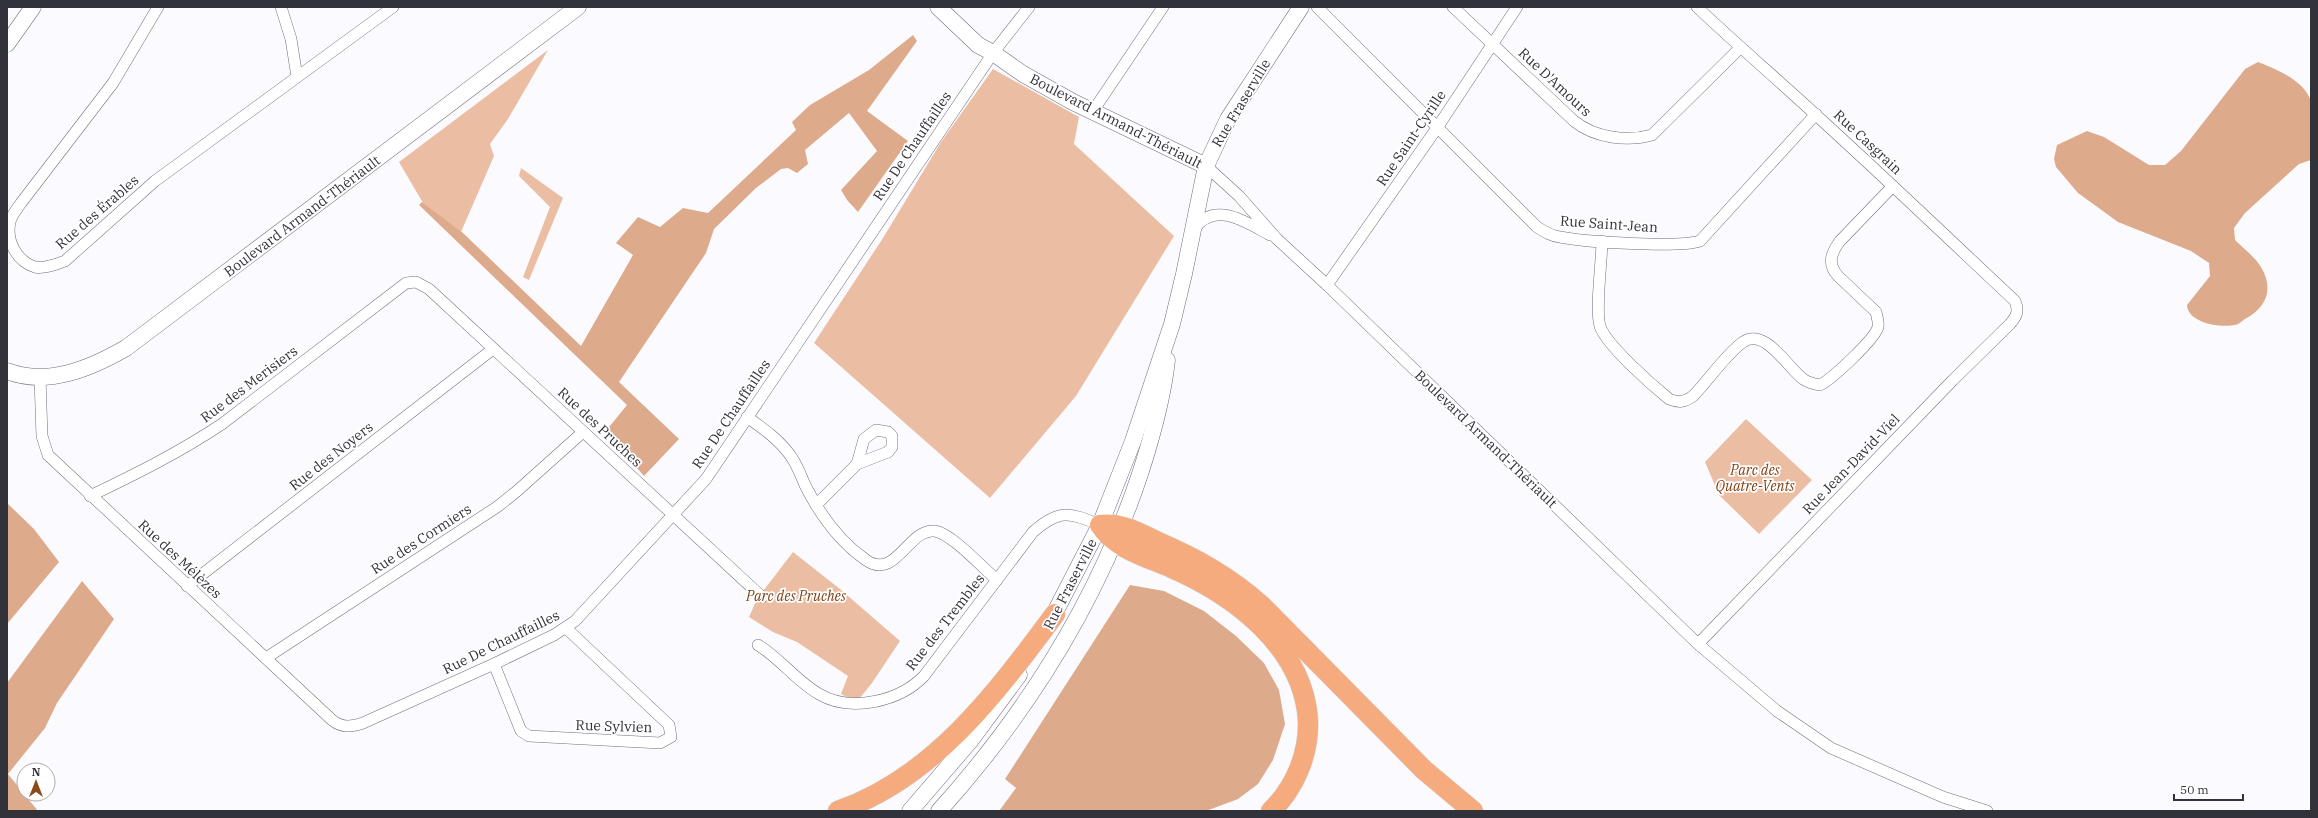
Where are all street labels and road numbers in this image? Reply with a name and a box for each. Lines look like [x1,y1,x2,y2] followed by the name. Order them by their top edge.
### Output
[1515,44,1595,120] street label: Rue D'Amours
[1208,56,1274,150] street label: Rue Fraserville
[1027,70,1205,172] street label: Boulevard Armand-Thériault
[1372,87,1450,189] street label: Rue Saint-Cyrille
[869,88,955,204] street label: Rue De Chauffailles
[1830,106,1906,178] street label: Rue Casgrain
[220,151,384,281] street label: Boulevard Armand-Thériault
[51,170,142,253] street label: Rue des Érables
[1559,212,1659,236] street label: Rue Saint-Jean
[197,342,301,426] street label: Rue des Merisiers
[688,356,774,472] street label: Rue De Chauffailles
[1411,366,1561,512] street label: Boulevard Armand-Thériault
[554,383,646,471] street label: Rue des Pruches
[1798,410,1904,518] street label: Rue Jean-David-Viel
[286,418,377,494] street label: Rue des Noyers
[367,500,475,578] street label: Rue des Cormiers
[135,516,226,602] street label: Rue des Mélèzes
[1039,535,1101,633] street label: Rue Fraserville
[902,570,988,674] street label: Rue des Trembles
[440,606,563,678] street label: Rue De Chauffailles
[575,716,653,736] street label: Rue Sylvien

